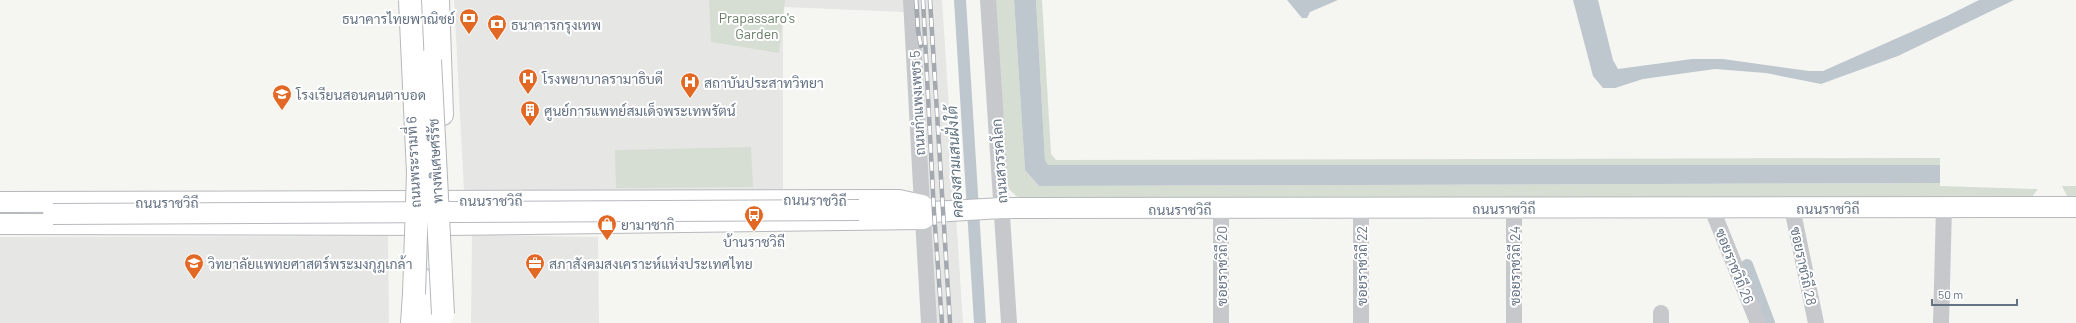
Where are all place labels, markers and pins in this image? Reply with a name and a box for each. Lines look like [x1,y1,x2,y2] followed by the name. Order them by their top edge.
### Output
[458,7,480,35] bank icon: ธนาคารไทยพาณิชย์
[342,10,455,27] place label: ธนาคารไทยพาณิชย์
[486,13,508,41] bank icon: ธนาคารกรุงเทพ
[511,16,601,35] place label: ธนาคารกรุงเทพ
[517,67,539,95] hospital icon: โรงพยาบาลรามาธิบดี
[541,70,663,87] place label: โรงพยาบาลรามาธิบดี
[679,71,701,99] hospital icon: สถาบันประสาทวิทยา
[704,74,824,91] place label: สถาบันประสาทวิทยา
[271,83,293,111] school or university icon: โรงเรียนสอนคนตาบอด
[295,86,426,103] place label: โรงเรียนสอนคนตาบอด
[519,99,541,127] building icon: ศูนย์การแพทย์สมเด็จพระเทพรัตน์
[544,102,736,121] place label: ศูนย์การแพทย์สมเด็จพระเทพรัตน์
[743,204,765,232] bus stop icon: บ้านราชวิถี
[596,213,618,241] shop icon: ยามาซากิ
[621,216,675,233] place label: ยามาซากิ
[723,233,785,250] place label: บ้านราชวิถี
[183,252,205,280] school or university icon: วิทยาลัยแพทยศาสตร์พระมงกุฎเกล้า
[524,252,546,280] office icon: สภาสังคมสงเคราะห์แห่งประเทศไทย
[207,255,413,274] place label: วิทยาลัยแพทยศาสตร์พระมงกุฎเกล้า
[549,255,753,272] place label: สภาสังคมสงเคราะห์แห่งประเทศไทย

